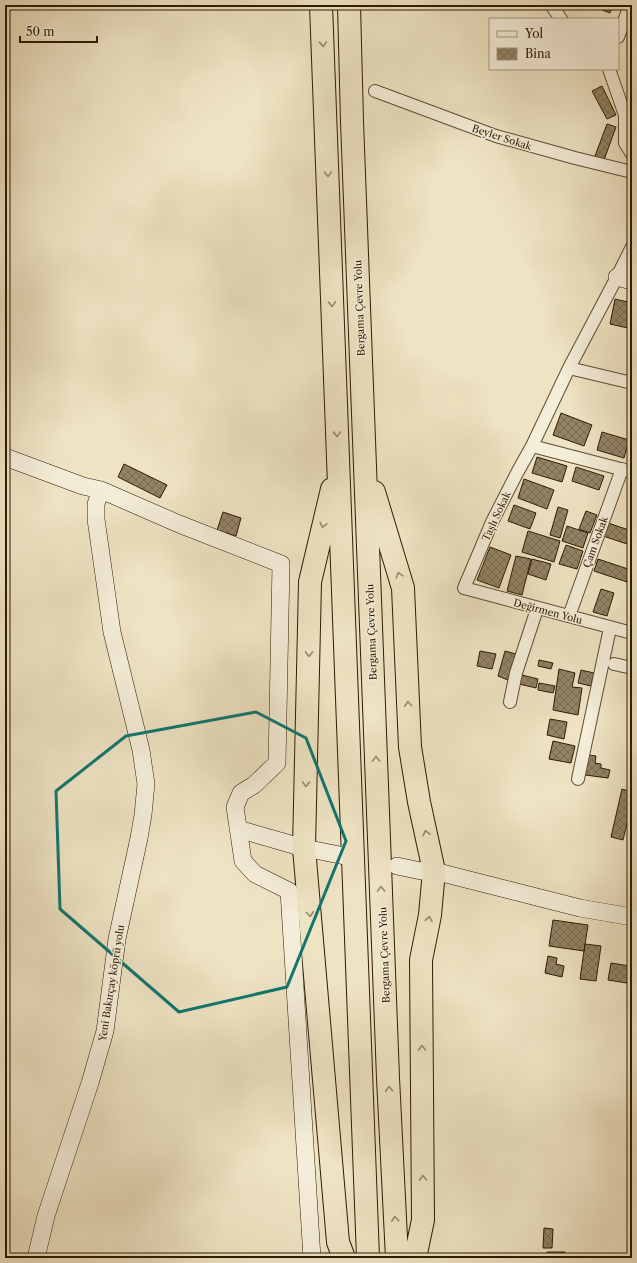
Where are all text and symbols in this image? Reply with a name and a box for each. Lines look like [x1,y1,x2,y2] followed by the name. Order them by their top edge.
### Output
[20,18,97,44] scale bar
[489,18,619,70] legend
[26,24,55,39] text: 50 m
[524,26,543,41] text: Yol
[319,41,327,47] one-way arrow
[525,46,552,61] text: Bina
[470,122,534,154] street label: Beyler Sokak
[323,171,332,177] one-way arrow
[351,260,368,356] street label: Bergama Çevre Yolu
[328,301,337,307] one-way arrow
[333,431,341,437] one-way arrow
[479,488,514,543] street label: Taşlı Sokak
[580,514,611,570] street label: Çam Sokak
[320,522,328,529] one-way arrow
[395,571,404,578] one-way arrow
[363,584,380,680] street label: Bergama Çevre Yolu
[512,596,584,627] street label: Değirmen Yolu
[305,651,313,657] one-way arrow
[404,701,412,707] one-way arrow
[372,756,380,762] one-way arrow
[302,781,310,787] one-way arrow
[422,829,430,836] one-way arrow
[377,886,385,892] one-way arrow
[376,907,393,1003] street label: Bergama Çevre Yolu
[305,911,314,917] one-way arrow
[424,916,433,922] one-way arrow
[96,924,127,1043] street label: Yeni Bakırçay köprü yolu
[418,1045,426,1051] one-way arrow
[385,1086,393,1092] one-way arrow
[419,1175,427,1181] one-way arrow
[391,1216,400,1222] one-way arrow

